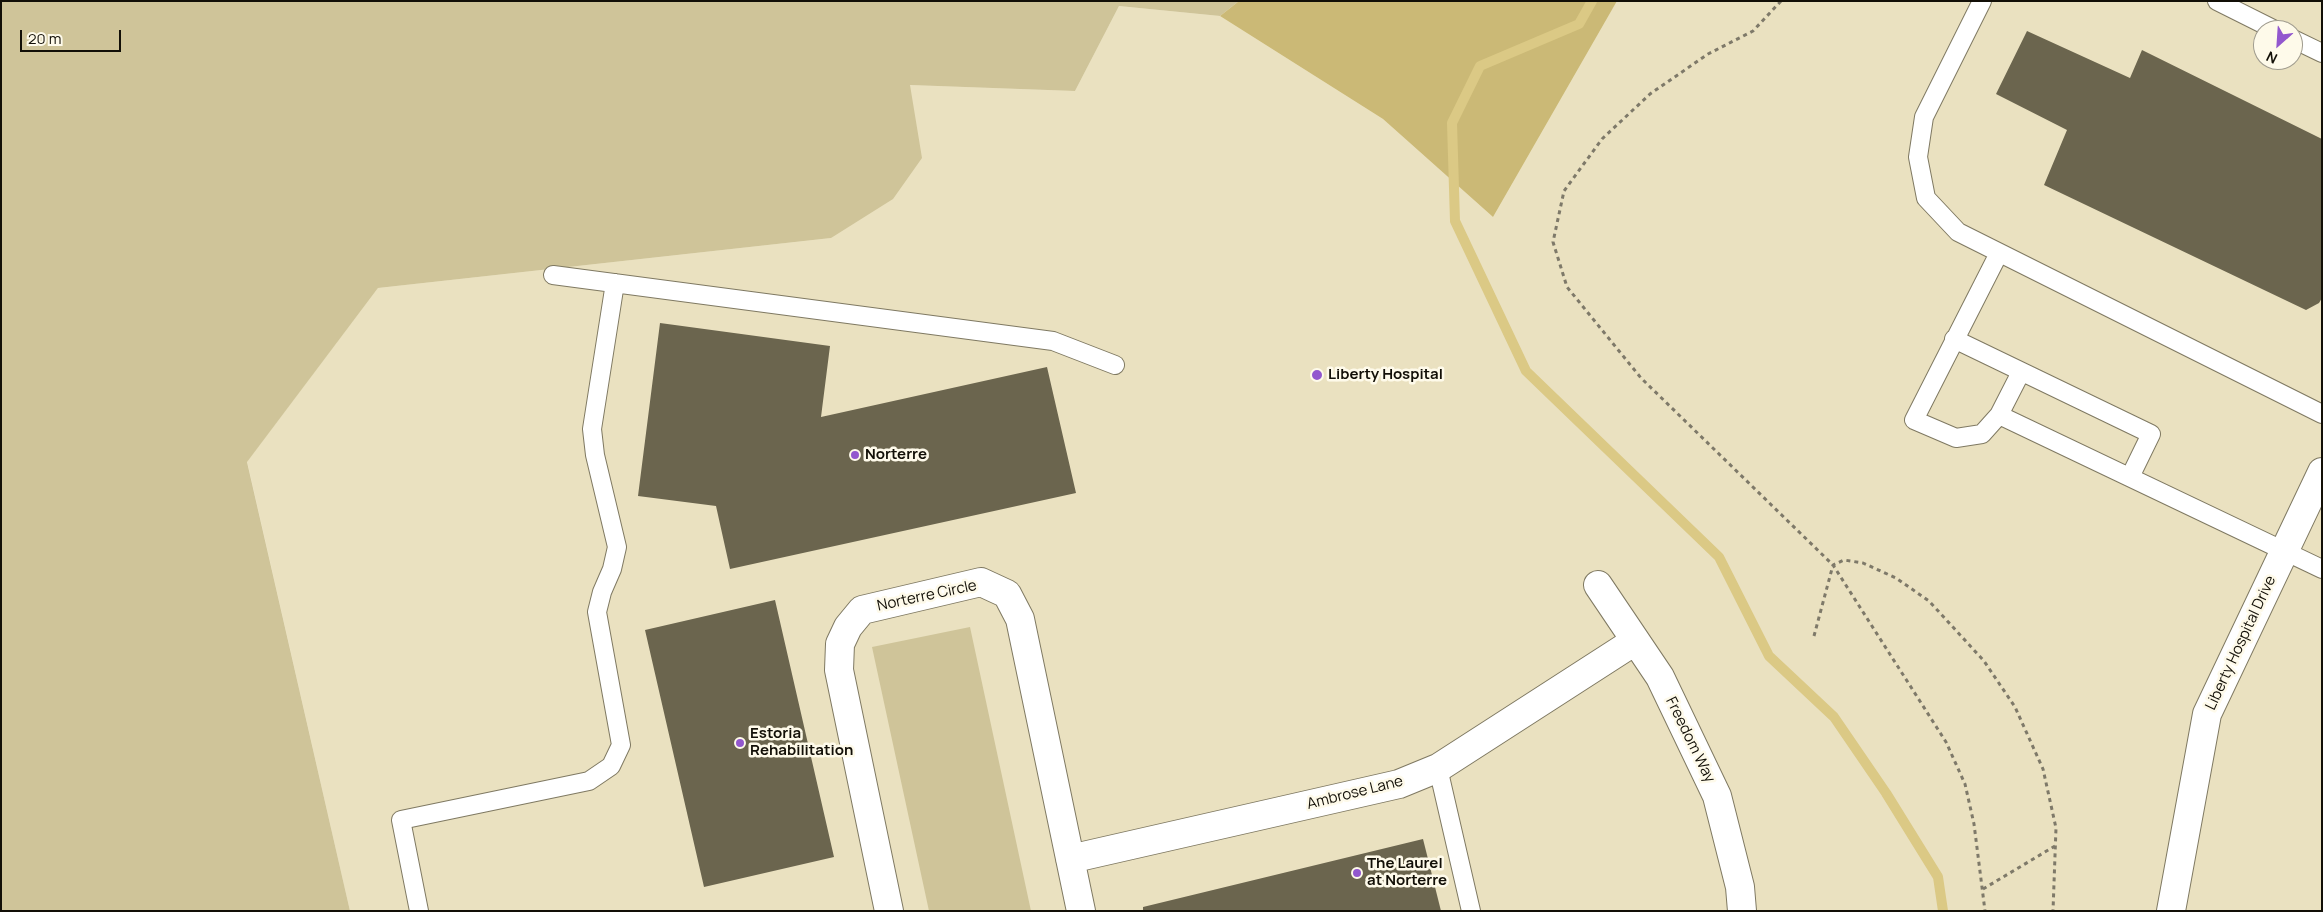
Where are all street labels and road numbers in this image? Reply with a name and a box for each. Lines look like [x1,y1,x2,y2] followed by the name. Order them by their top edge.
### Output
[2202,573,2280,713] street label: Liberty Hospital Drive
[876,577,978,615] street label: Norterre Circle
[1662,694,1718,786] street label: Freedom Way
[1305,772,1405,814] street label: Ambrose Lane

